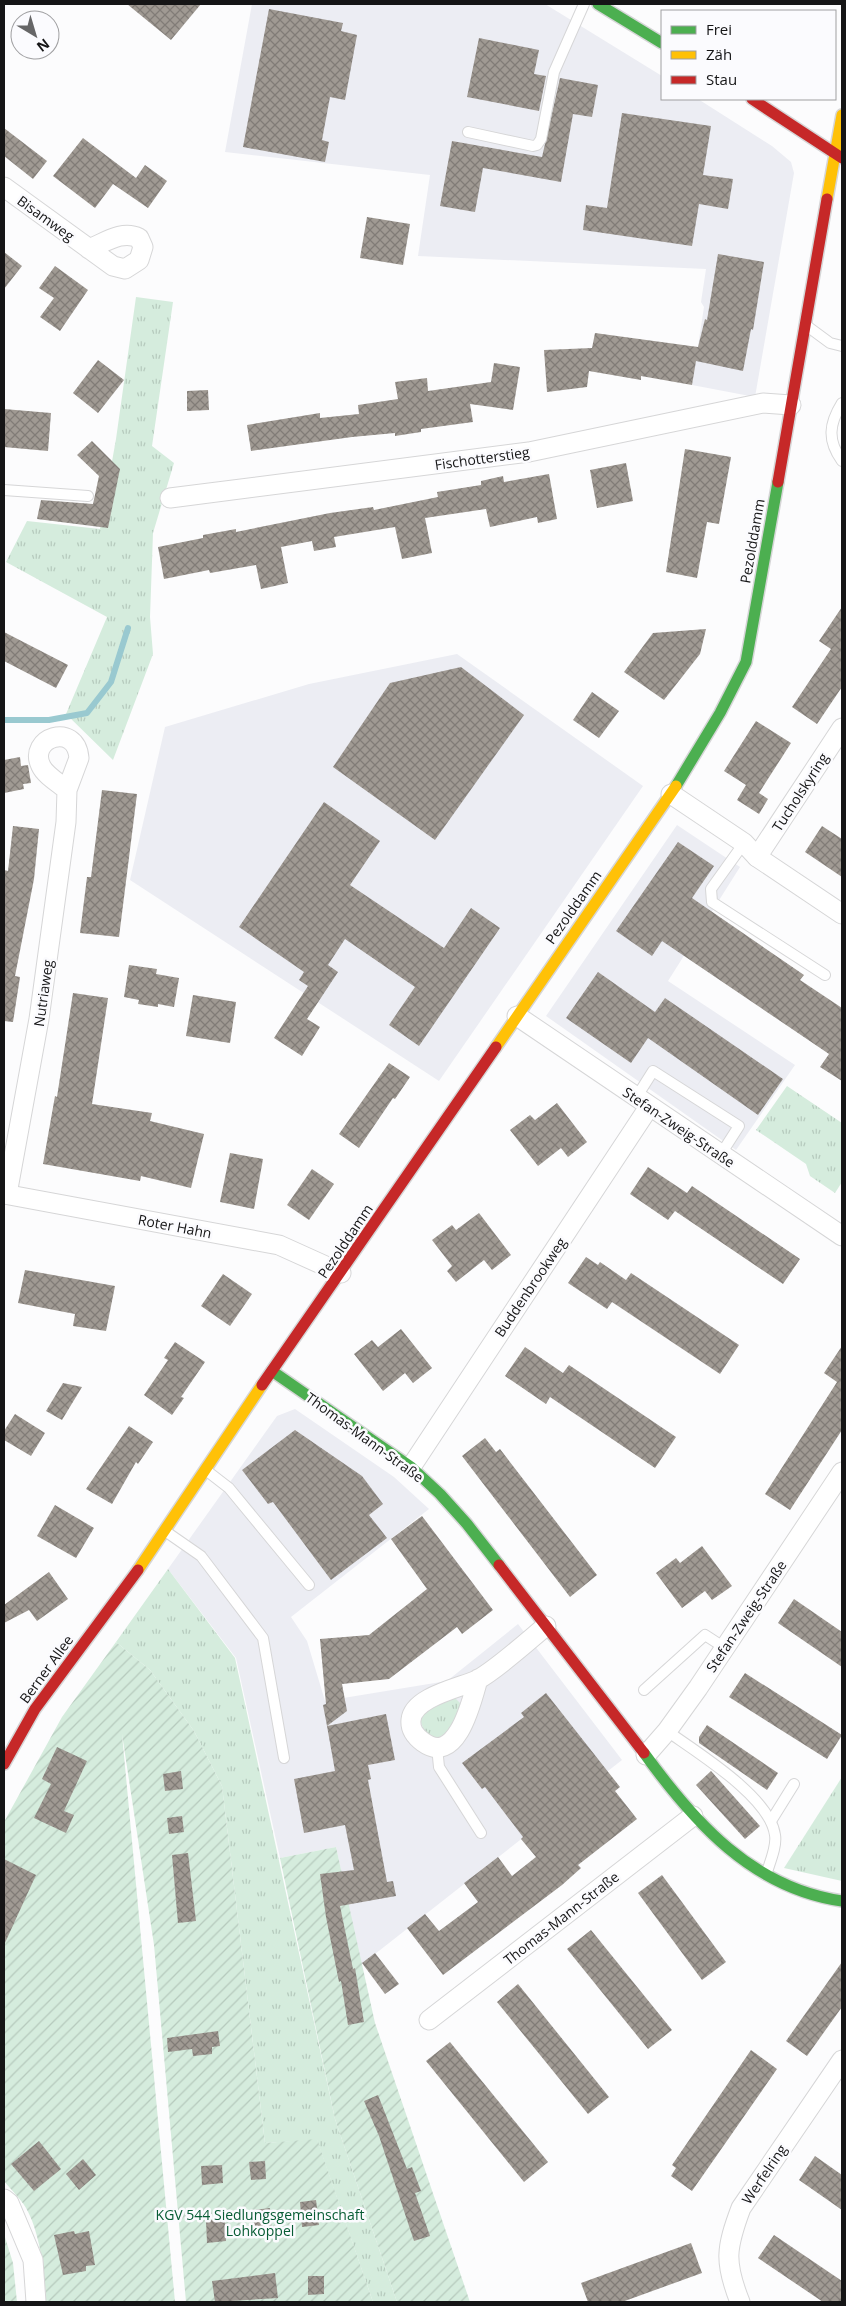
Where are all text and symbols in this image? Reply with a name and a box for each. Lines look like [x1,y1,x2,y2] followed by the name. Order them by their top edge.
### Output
[10,10,60,60] north arrow
[661,10,836,100] legend
[706,19,732,39] text: Frei
[33,35,54,57] text: N
[706,44,732,64] text: Zäh
[706,69,737,89] text: Stau
[14,191,79,245] street label: Bisamweg
[433,442,531,474] street label: Fischotterstieg
[735,497,769,585] street label: Pezolddamm
[768,749,833,835] street label: Tucholskyring
[541,866,605,948] street label: Pezolddamm
[29,958,57,1028] street label: Nutriaweg
[619,1082,739,1172] street label: Stefan-Zweig-Straße
[313,1200,377,1282] street label: Pezolddamm
[137,1210,213,1242] street label: Roter Hahn
[490,1233,571,1340] street label: Buddenbrookweg
[302,1388,428,1486] street label: Thomas-Mann-Straße
[701,1556,791,1676] street label: Stefan-Zweig-Straße
[15,1631,77,1707] street label: Berner Allee
[499,1867,623,1969] street label: Thomas-Mann-Straße
[737,2140,791,2208] street label: Werfelring
[156,2205,364,2240] park label: KGV 544 Siedlungsgemeinschaft Lohkoppel

